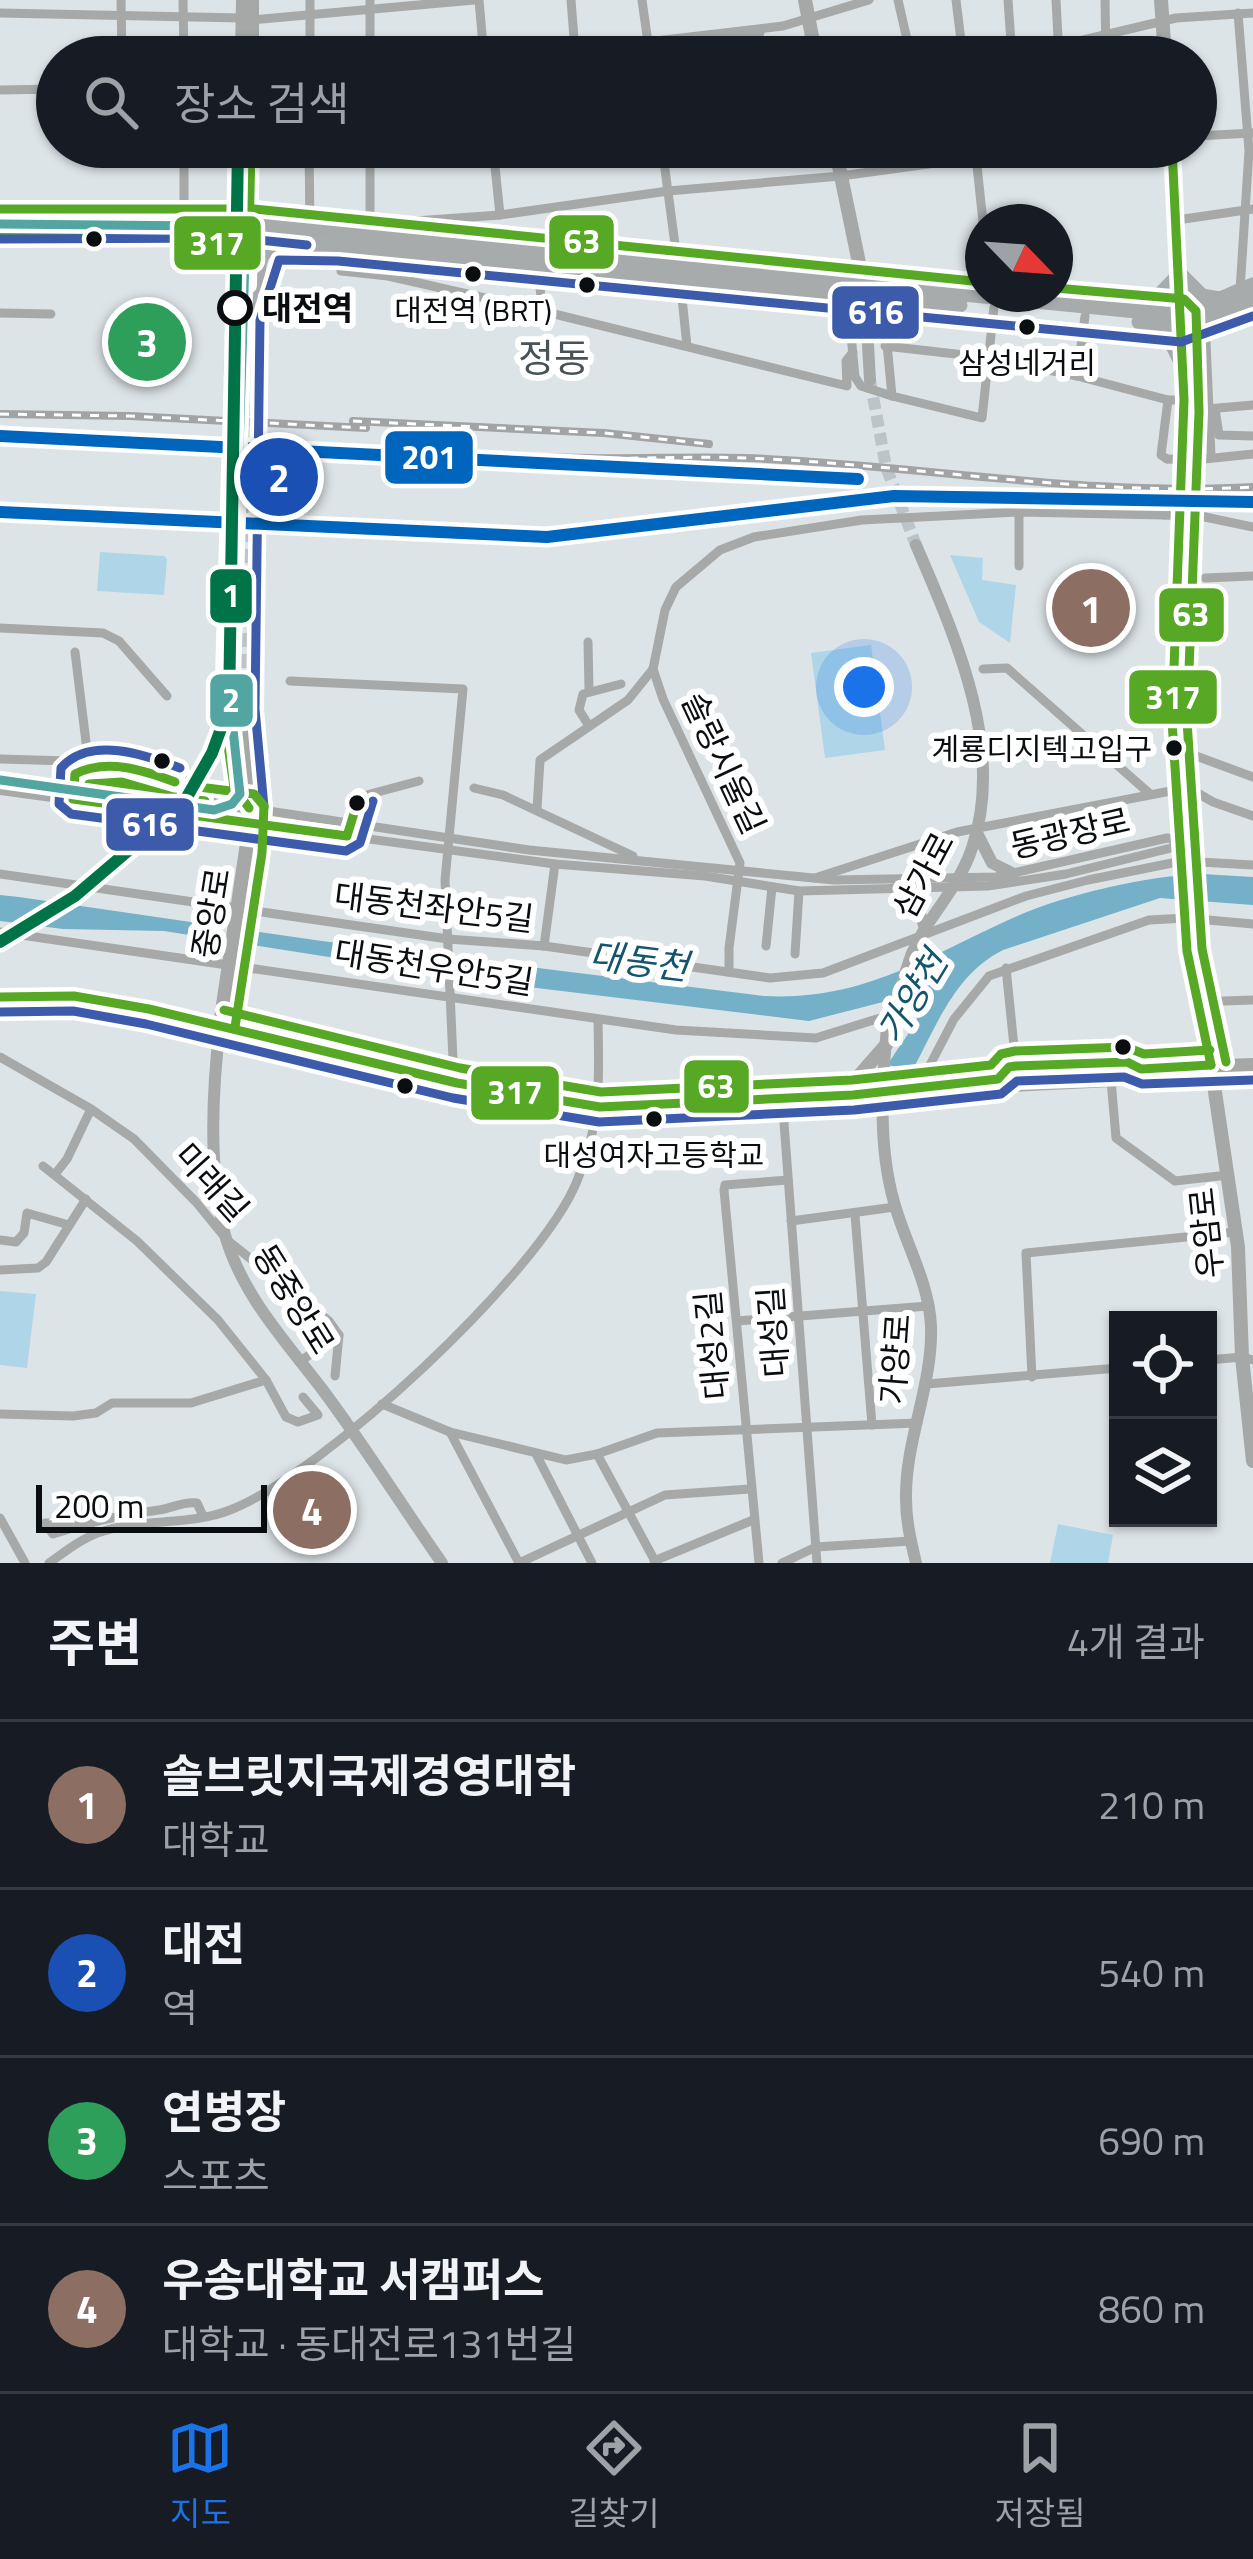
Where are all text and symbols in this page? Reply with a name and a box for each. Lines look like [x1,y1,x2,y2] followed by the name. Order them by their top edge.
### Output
[36,36,1217,168] search box
[78,69,144,135] icon: search
[174,69,350,137] text: 장소 검색
[965,204,1073,312] north arrow
[547,213,616,271] line badge: 63
[172,214,263,272] line badge: 317
[564,216,600,266] text: 63
[189,218,245,268] text: 317
[83,228,105,250] unlabelled marker
[462,263,484,285] marker: 대전역 (BRT)
[576,274,598,296] unlabelled marker
[262,283,353,333] place label: 대전역
[830,284,921,341] line badge: 616
[394,287,552,333] place label: 대전역 (BRT)
[848,287,904,337] text: 616
[219,292,251,324] marker: 대전역
[108,297,186,387] pin: 3
[1016,316,1038,338] marker: 삼성네거리
[518,328,590,387] district label: 정동
[958,340,1096,386] place label: 삼성네거리
[383,429,475,486] line badge: 201
[240,432,318,522] pin: 2
[401,432,457,482] text: 201
[1052,563,1130,653] pin: 1
[208,567,254,625] line badge: 1
[222,570,240,620] text: 1
[1157,586,1226,644] line badge: 63
[1173,589,1209,639] text: 63
[834,657,894,717] your location
[1127,668,1219,726] line badge: 317
[208,672,255,729] line badge: 2
[1145,672,1201,722] text: 317
[222,675,240,725] text: 2
[669,684,779,842] street label: 솔랑시울길
[931,726,1152,772] place label: 계룡디지텍고입구
[1163,737,1185,759] marker: 계룡디지텍고입구
[151,750,173,772] unlabelled marker
[346,792,368,814] unlabelled marker
[1005,795,1135,871] street label: 동광장로
[104,796,196,853] line badge: 616
[122,799,178,849] text: 616
[880,823,966,927] street label: 삼가로
[179,864,243,962] street label: 중앙로
[331,870,537,944] street label: 대동천좌안5길
[331,927,537,1007] street label: 대동천우안5길
[586,927,696,994] water label: 대동천
[862,937,963,1053] water label: 가양천
[1112,1036,1134,1058] unlabelled marker
[682,1058,751,1115] line badge: 63
[698,1061,734,1111] text: 63
[469,1064,561,1122] line badge: 317
[487,1067,543,1117] text: 317
[394,1075,416,1097] unlabelled marker
[643,1108,665,1130] marker: 대성여자고등학교
[163,1131,261,1233] street label: 미래길
[544,1132,764,1178] place label: 대성여자고등학교
[1176,1185,1236,1281] street label: 우암로
[241,1234,347,1364] street label: 동중앙로
[745,1285,801,1379] street label: 대성길
[682,1288,742,1402] street label: 대성2길
[1109,1311,1217,1527] map controls
[1109,1311,1217,1419] button: locate
[867,1312,923,1406] street label: 가양로
[1109,1419,1217,1527] button: layers
[273,1465,351,1555] pin: 4
[36,1479,267,1532] scale bar
[54,1481,144,1531] text: 200 m
[48,1603,142,1681] text: 주변
[1067,1612,1205,1671] text: 4개 결과
[162,1741,576,1809] text: 솔브릿지국제경영대학
[76,1775,98,1834] text: 1
[1098,1775,1205,1834] text: 210 m
[162,1810,270,1869] text: 대학교
[162,1909,245,1977] text: 대전
[76,1943,98,2002] text: 2
[1098,1943,1205,2002] text: 540 m
[162,1978,198,2037] text: 역
[162,2077,286,2145] text: 연병장
[76,2111,98,2170] text: 3
[1098,2111,1205,2170] text: 690 m
[162,2146,270,2205] text: 스포츠
[162,2245,545,2313] text: 우송대학교 서캠퍼스
[76,2279,98,2338] text: 4
[1098,2279,1205,2338] text: 860 m
[162,2314,576,2373] text: 대학교 · 동대전로131번길
[167,2415,233,2538] tab: 지도
[568,2415,660,2538] tab: 길찾기
[994,2415,1086,2538] tab: 저장됨

